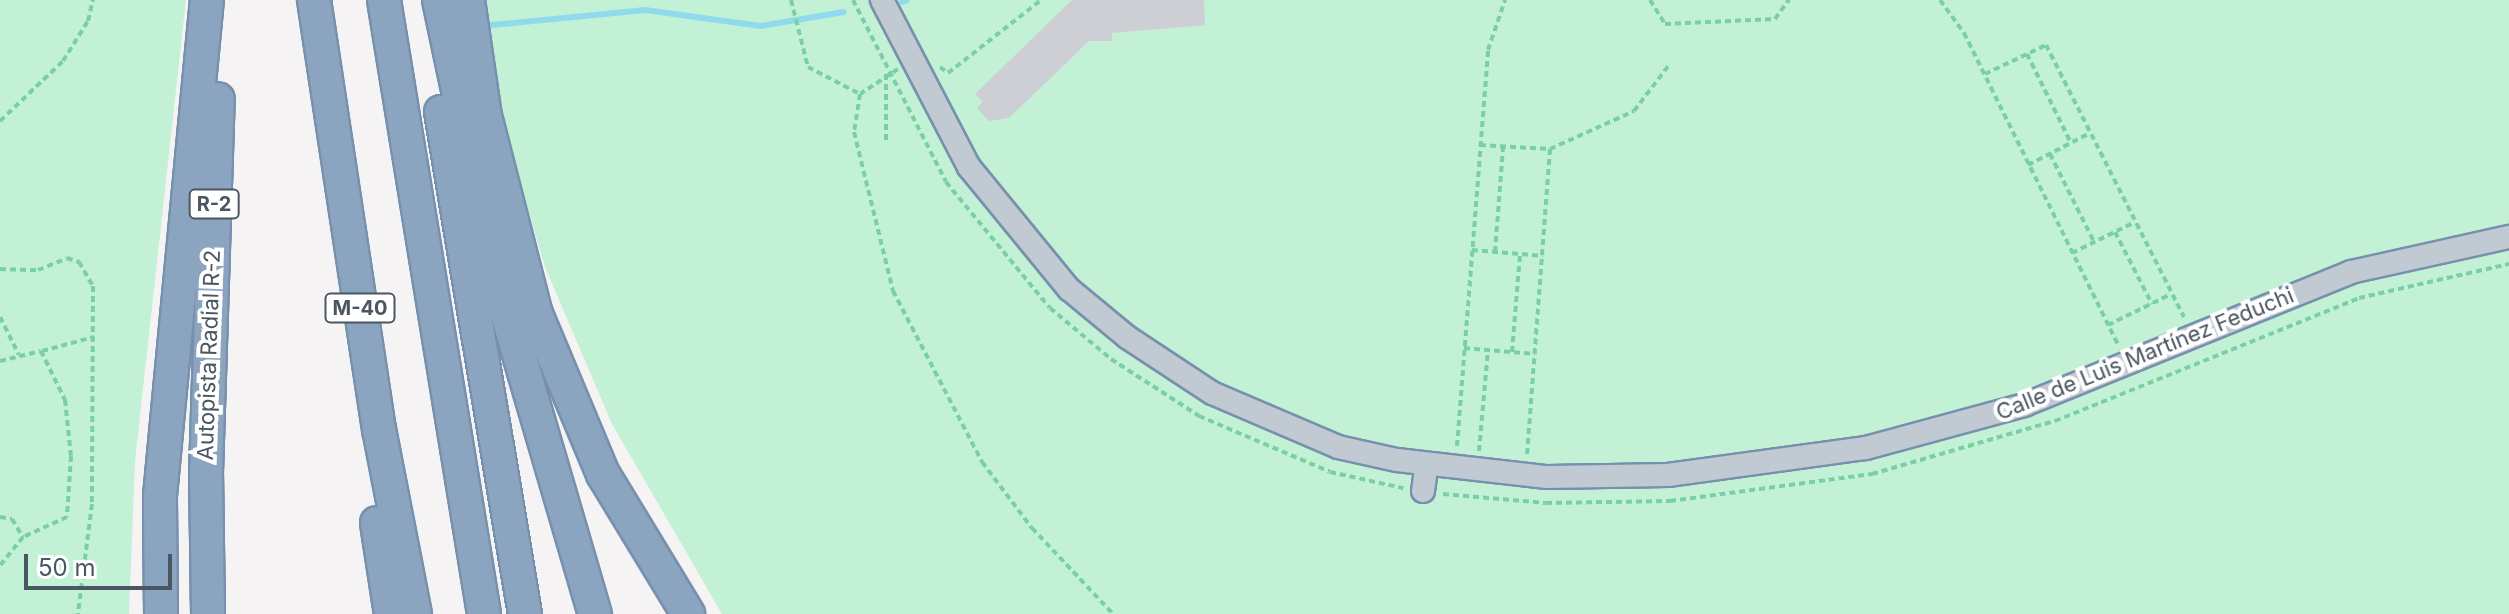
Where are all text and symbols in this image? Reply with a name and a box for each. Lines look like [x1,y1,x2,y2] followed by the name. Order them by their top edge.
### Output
[188,188,240,220] road number: R-2
[192,249,226,461] street label: Autopista Radial R-2
[1992,282,2298,426] street label: Calle de Luis Martínez Feduchi
[324,292,396,324] road number: M-40
[28,538,176,588] scale bar
[38,553,96,582] text: 50 m

